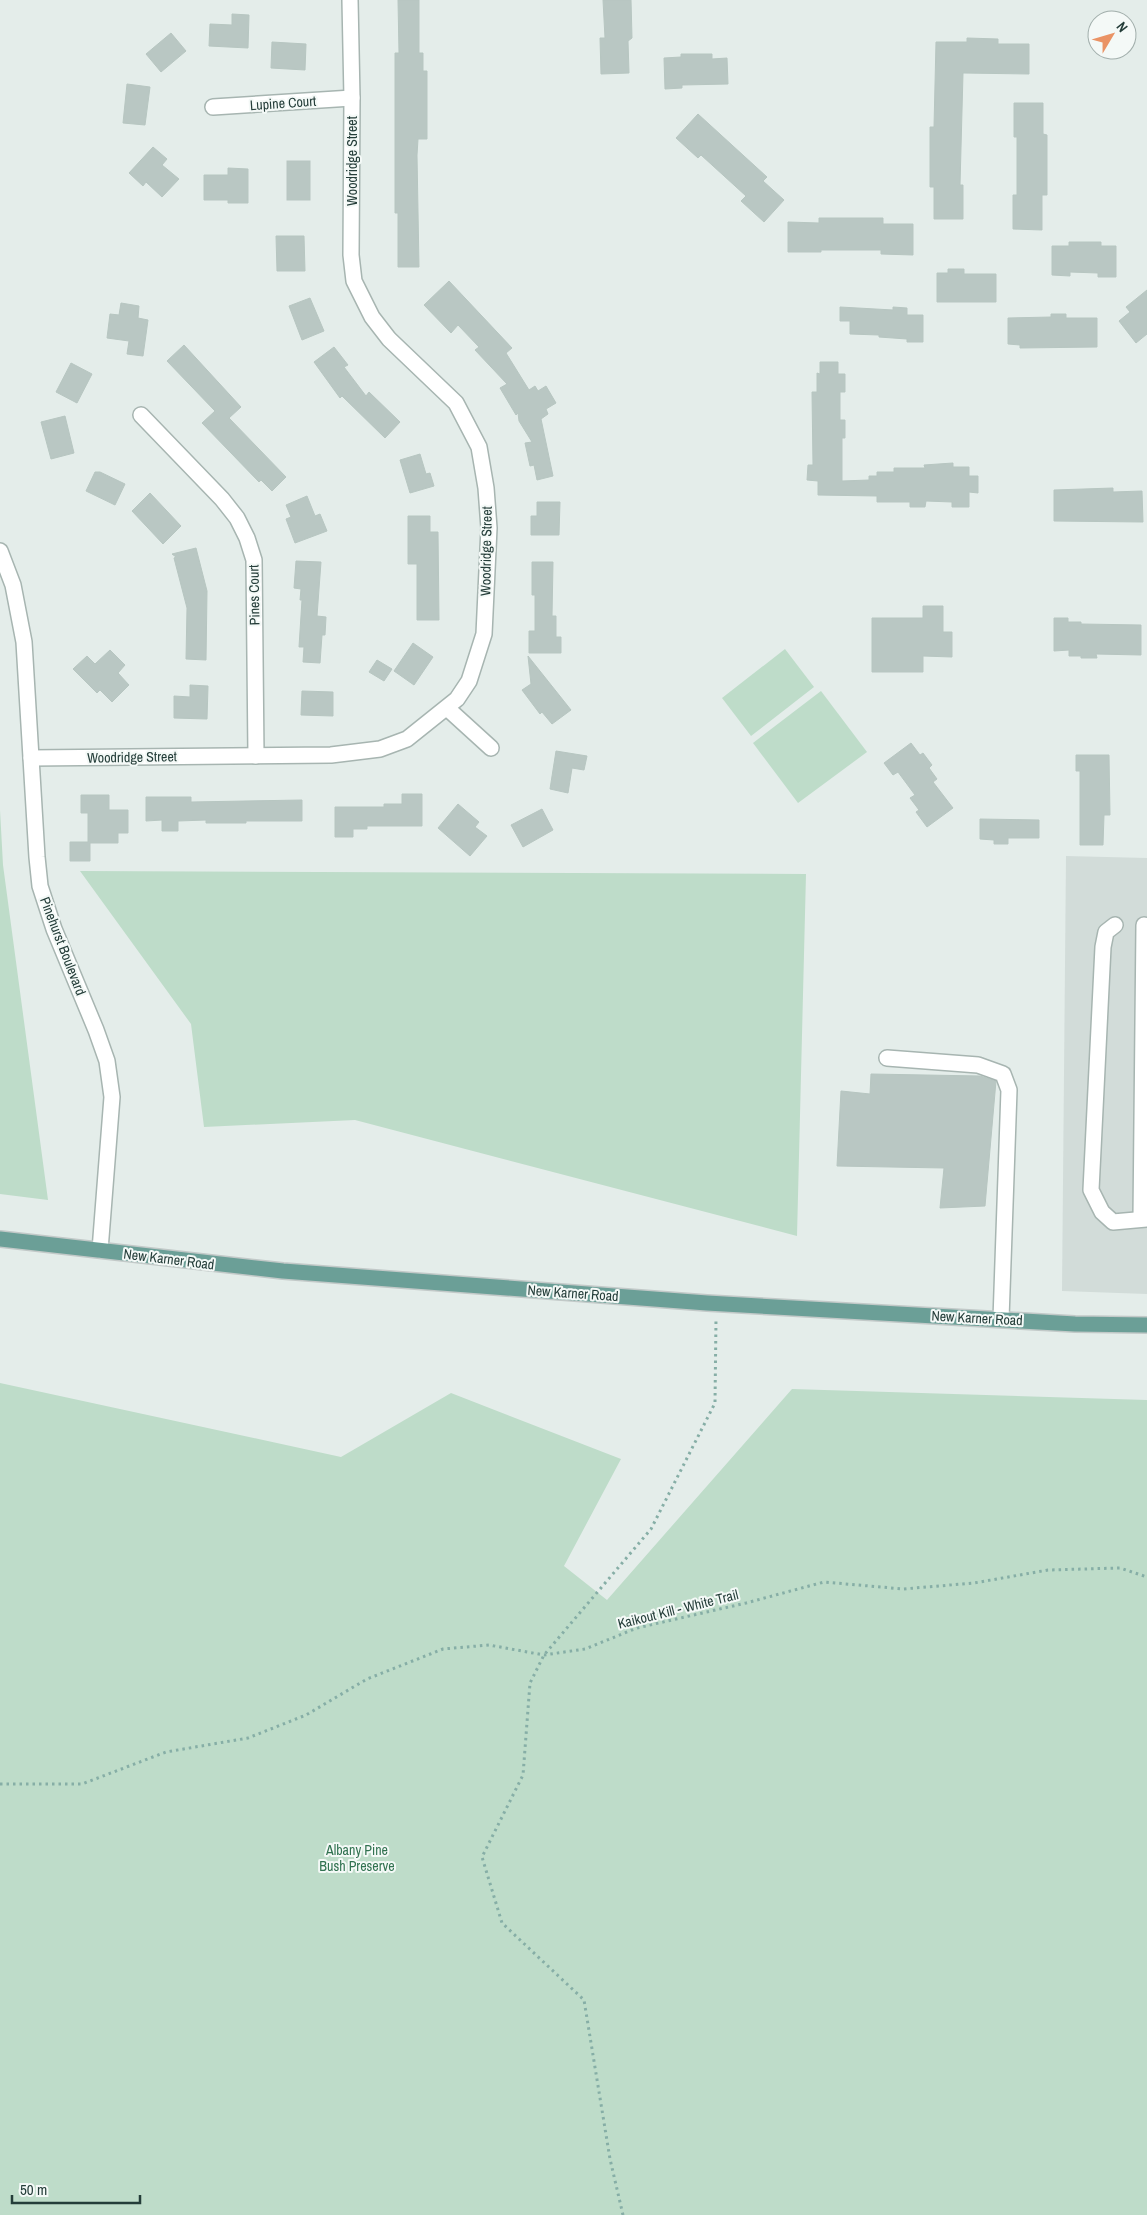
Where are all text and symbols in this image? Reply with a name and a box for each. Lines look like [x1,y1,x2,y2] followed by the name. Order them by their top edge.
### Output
[1087,10,1137,60] north arrow
[1113,18,1132,36] text: N
[249,92,317,114] street label: Lupine Court
[343,116,361,206] street label: Woodridge Street
[476,506,496,596] street label: Woodridge Street
[244,565,264,625] street label: Pines Court
[87,747,177,767] street label: Woodridge Street
[36,894,90,998] street label: Pinehurst Boulevard
[123,1245,215,1273] street label: New Karner Road
[527,1281,619,1305] street label: New Karner Road
[931,1307,1023,1329] street label: New Karner Road
[616,1585,740,1633] street label: Kaikout Kill - White Trail
[319,1841,395,1875] park label: Albany Pine Bush Preserve
[12,2172,140,2204] scale bar
[20,2179,47,2200] text: 50 m

